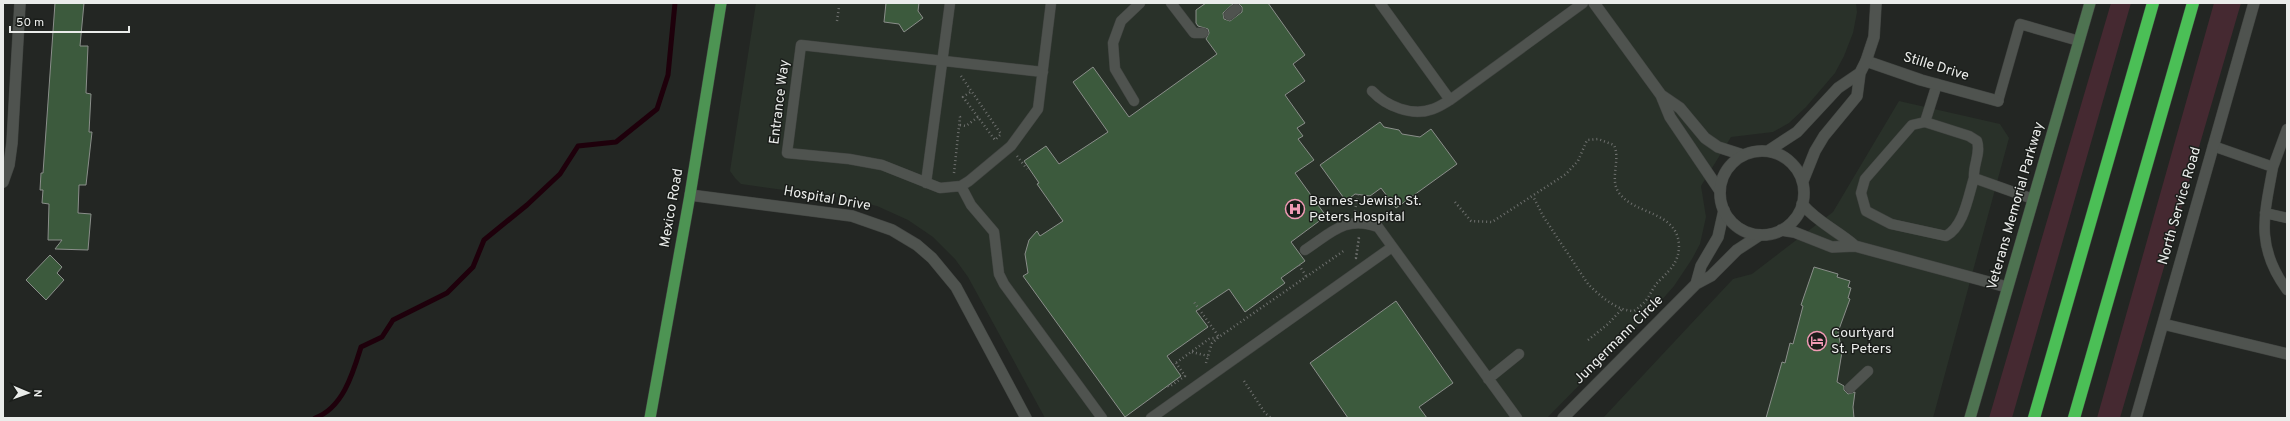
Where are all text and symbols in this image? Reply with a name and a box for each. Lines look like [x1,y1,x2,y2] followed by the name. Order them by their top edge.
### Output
[10,8,129,34] scale bar
[16,15,44,31] text: 50 m
[1901,49,1971,85] street label: Stille Drive
[766,59,794,145] street label: Entrance Way
[1984,120,2048,292] street label: Veterans Memorial Parkway
[2155,145,2205,267] street label: North Service Road
[657,167,687,249] street label: Mexico Road
[782,183,872,215] street label: Hospital Drive
[1309,193,1421,226] place label: Barnes-Jewish St. Peters Hospital
[1284,198,1306,220] hospital icon: Barnes-Jewish St. Peters Hospital
[1571,292,1667,388] street label: Jungermann Circle
[1831,325,1894,358] place label: Courtyard St. Peters
[1806,330,1828,352] hotel icon: Courtyard St. Peters
[8,373,48,413] north arrow
[30,389,44,398] text: N

